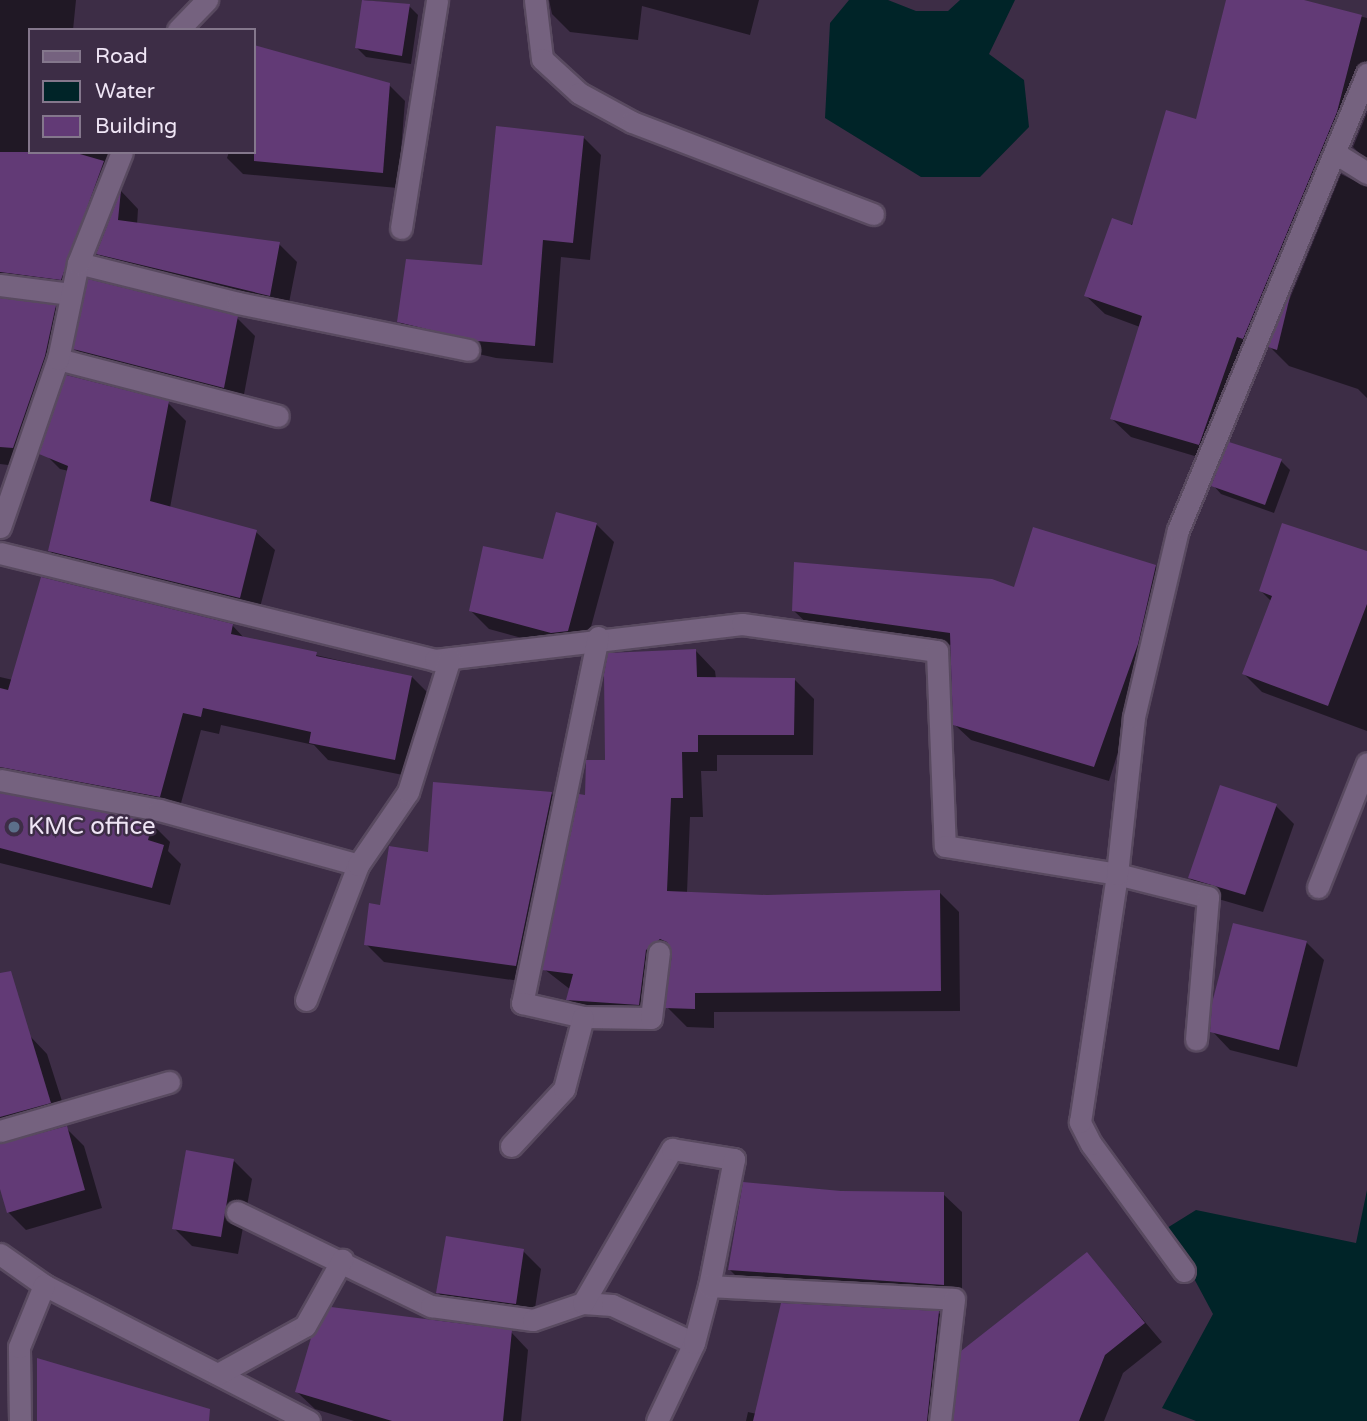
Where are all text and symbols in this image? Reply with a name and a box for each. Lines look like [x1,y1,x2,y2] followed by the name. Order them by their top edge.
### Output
[28,28,256,154] legend
[95,44,148,69] text: Road
[95,79,155,104] text: Water
[95,114,177,139] text: Building
[28,813,156,841] place label: KMC office
[6,819,22,835] marker: KMC office

